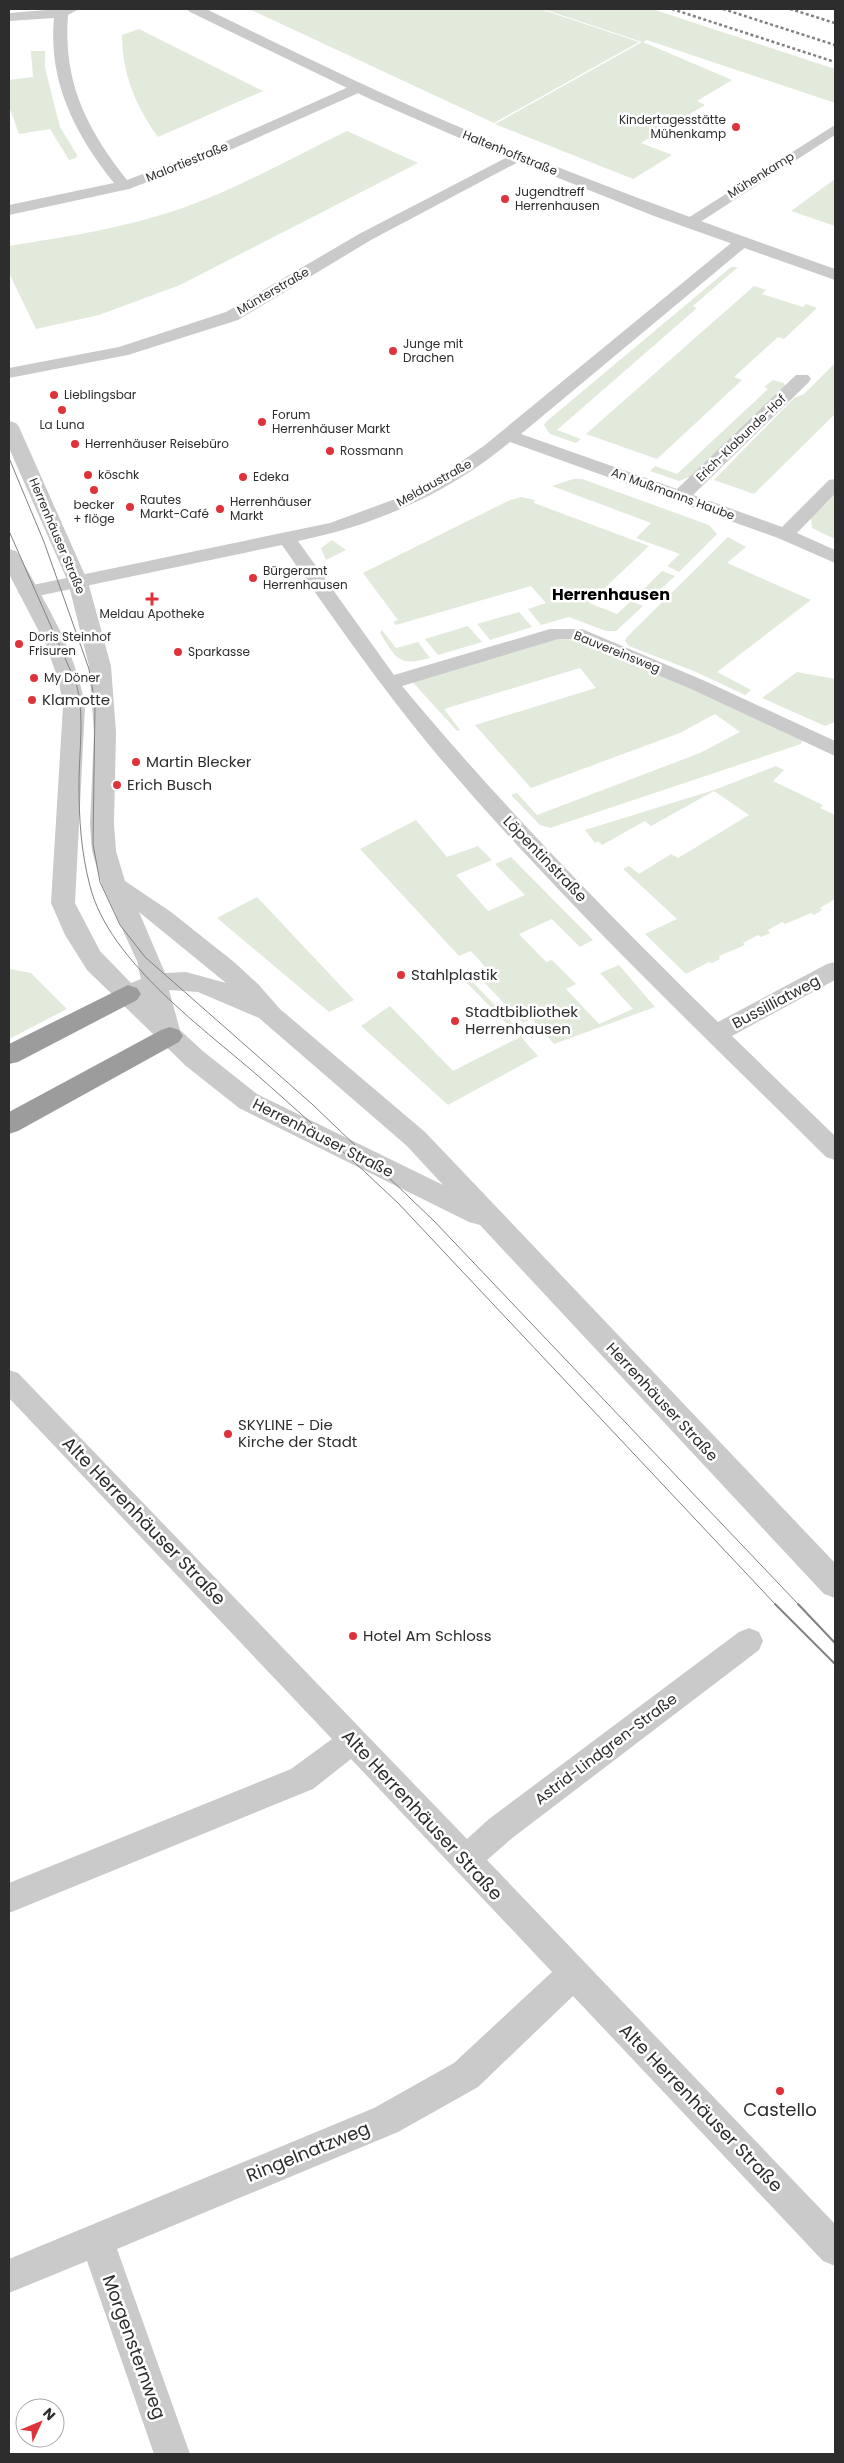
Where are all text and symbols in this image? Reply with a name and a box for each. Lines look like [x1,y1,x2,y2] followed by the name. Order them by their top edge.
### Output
[619,111,726,142] place label: Kindertagesstätte Mühenkamp
[730,121,742,133] marker: Kindertagesstätte Mühenkamp
[460,126,560,179] street label: Haltenhoffstraße
[143,137,230,186] street label: Malortiestraße
[724,147,797,202] street label: Mühenkamp
[515,183,600,214] place label: Jugendtreff Herrenhausen
[499,193,511,205] marker: Jugendtreff Herrenhausen
[234,263,312,318] street label: Münterstraße
[403,335,463,366] place label: Junge mit Drachen
[387,345,399,357] marker: Junge mit Drachen
[64,386,137,403] place label: Lieblingsbar
[48,389,60,401] marker: Lieblingsbar
[692,390,789,485] street label: Erich-Klabunde-Hof
[56,404,68,416] marker: La Luna
[272,406,390,437] place label: Forum Herrenhäuser Markt
[39,416,85,433] place label: La Luna
[256,416,268,428] marker: Forum Herrenhäuser Markt
[85,435,229,452] place label: Herrenhäuser Reisebüro
[69,438,81,450] marker: Herrenhäuser Reisebüro
[340,442,403,459] place label: Rossmann
[324,445,336,457] marker: Rossmann
[393,455,474,510] street label: Meldaustraße
[609,463,737,524] street label: An Mußmanns Haube
[98,466,140,483] place label: köschk
[253,468,289,485] place label: Edeka
[82,469,94,481] marker: köschk
[237,471,249,483] marker: Edeka
[25,475,90,596] street label: Herrenhäuser Straße
[88,484,100,496] marker: becker + flöge
[140,491,209,522] place label: Rautes Markt-Café
[230,493,312,524] place label: Herrenhäuser Markt
[73,496,115,527] place label: becker + flöge
[124,501,136,513] marker: Rautes Markt-Café
[214,503,226,515] marker: Herrenhäuser Markt
[263,562,348,593] place label: Bürgeramt Herrenhausen
[247,572,259,584] marker: Bürgeramt Herrenhausen
[552,583,670,606] district label: Herrenhausen
[146,593,158,605] marker: Meldau Apotheke
[100,605,204,622] place label: Meldau Apotheke
[572,627,663,677] street label: Bauvereinsweg
[29,628,111,659] place label: Doris Steinhof Frisuren
[13,638,25,650] marker: Doris Steinhof Frisuren
[188,643,250,660] place label: Sparkasse
[172,646,184,658] marker: Sparkasse
[44,669,101,686] place label: My Döner
[28,672,40,684] marker: My Döner
[42,689,110,710] place label: Klamotte
[26,694,38,706] marker: Klamotte
[146,751,252,772] place label: Martin Blecker
[130,756,142,768] marker: Martin Blecker
[127,774,212,795] place label: Erich Busch
[111,779,123,791] marker: Erich Busch
[499,811,592,906] street label: Löpentinstraße
[411,964,498,985] place label: Stahlplastik
[395,969,407,981] marker: Stahlplastik
[728,970,823,1033] street label: Bussilliatweg
[465,1001,578,1039] place label: Stadtbibliothek Herrenhausen
[449,1015,461,1027] marker: Stadtbibliothek Herrenhausen
[249,1093,397,1182] street label: Herrenhäuser Straße
[602,1338,723,1466] street label: Herrenhäuser Straße
[238,1414,357,1452] place label: SKYLINE - Die Kirche der Stadt
[222,1428,234,1440] marker: SKYLINE - Die Kirche der Stadt
[57,1431,232,1610] street label: Alte Herrenhäuser Straße
[363,1625,492,1646] place label: Hotel Am Schloss
[347,1630,359,1642] marker: Hotel Am Schloss
[530,1688,681,1809] street label: Astrid-Lindgren-Straße
[336,1724,508,1906] street label: Alte Herrenhäuser Straße
[614,2018,789,2197] street label: Alte Herrenhäuser Straße
[774,2085,786,2097] marker: Castello
[743,2097,817,2122] place label: Castello
[242,2115,373,2188] street label: Ringelnatzweg
[97,2271,172,2423] street label: Morgensternweg
[15,2398,65,2448] north arrow
[39,2403,60,2425] text: N

